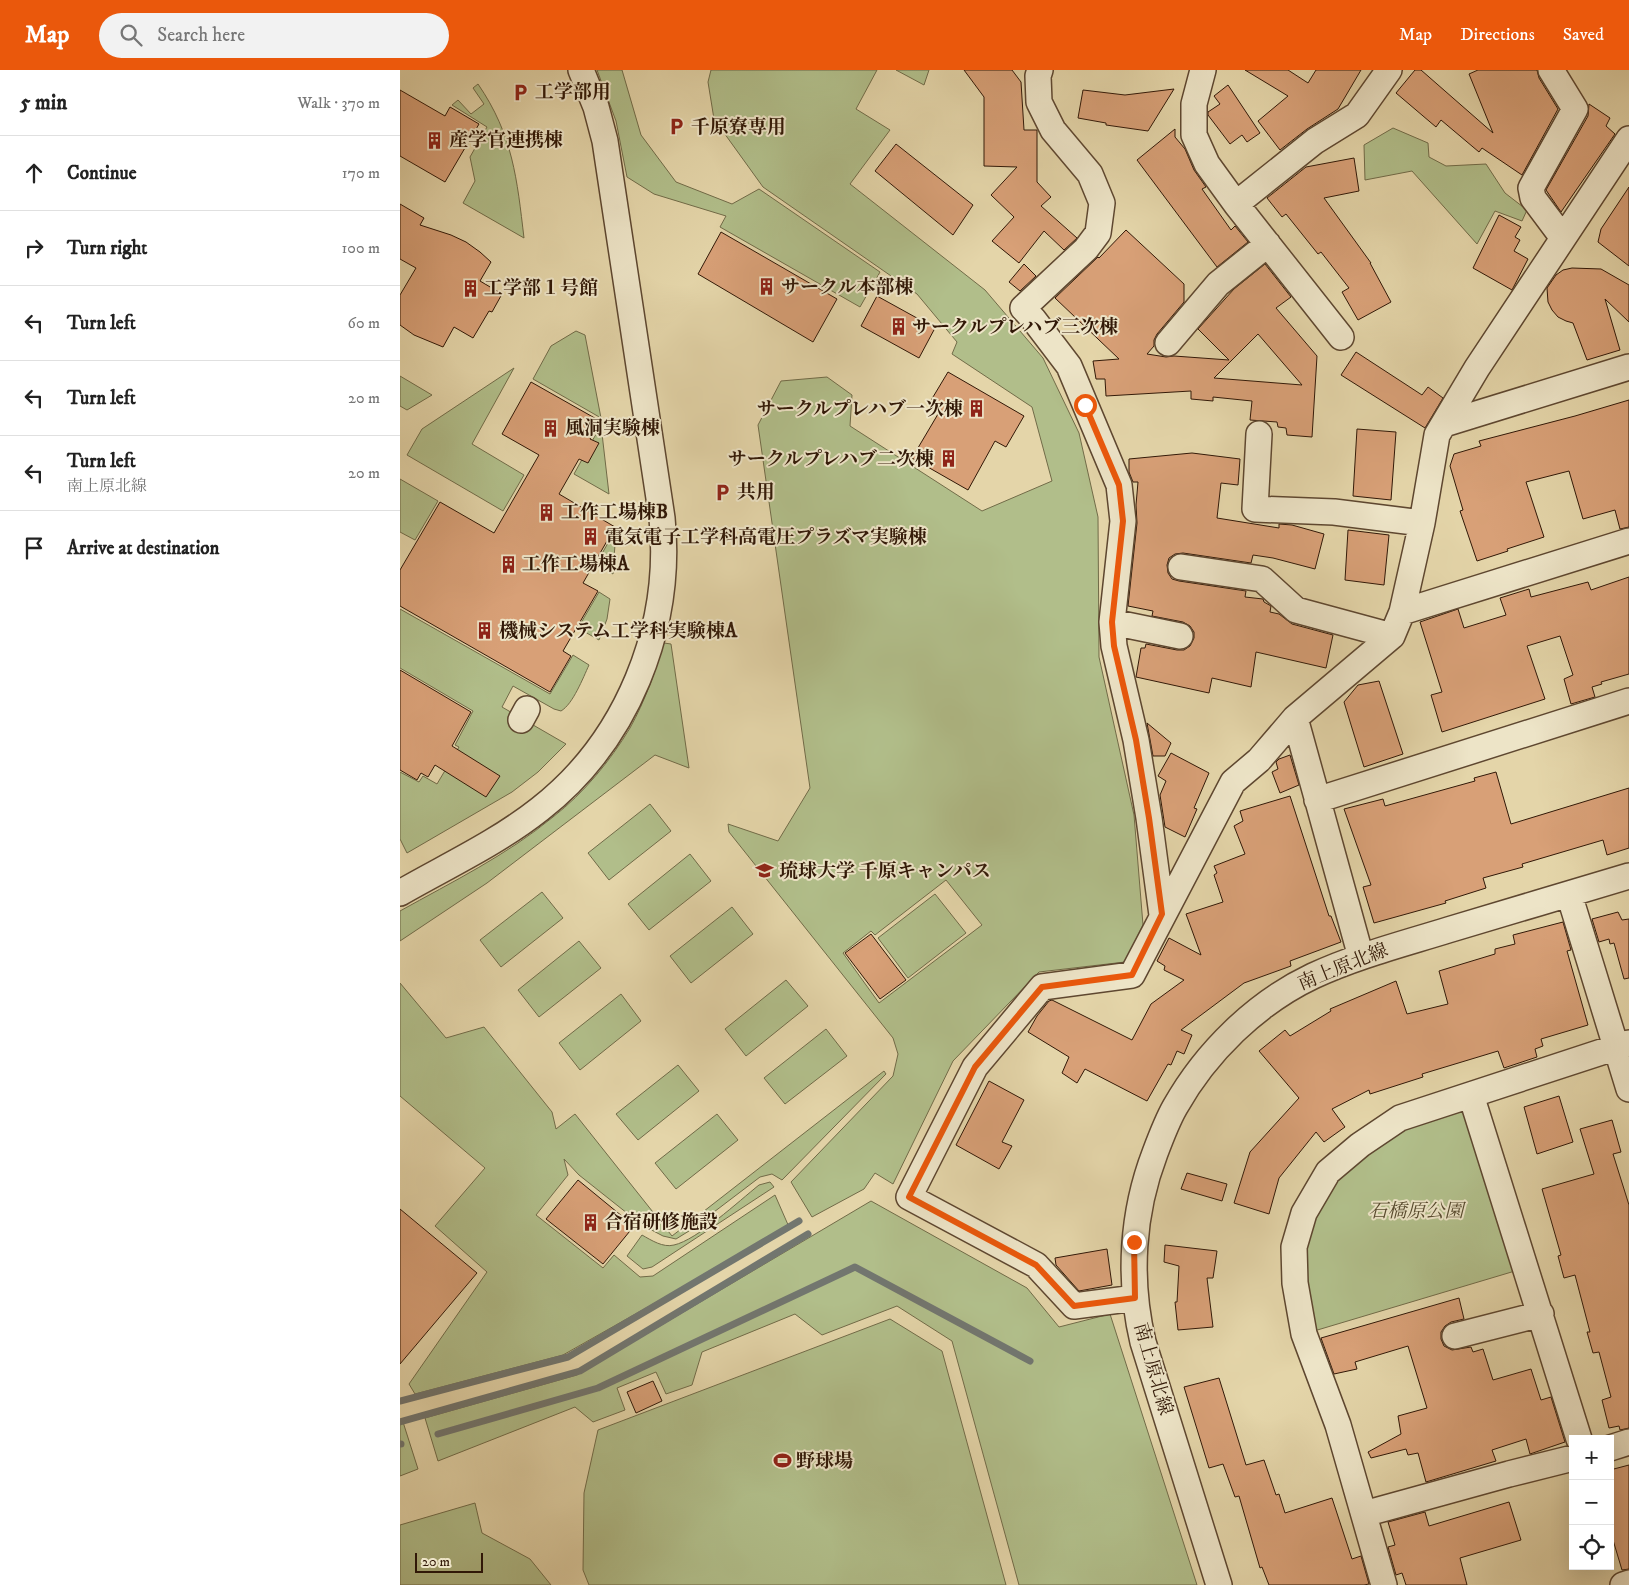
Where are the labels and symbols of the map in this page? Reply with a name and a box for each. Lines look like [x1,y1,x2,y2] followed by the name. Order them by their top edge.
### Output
[535,81,611,104] place label: 工学部用
[511,82,531,102] parking icon: 工学部用
[691,116,786,139] place label: 千原寮専用
[667,117,687,137] parking icon: 千原寮専用
[449,129,563,152] place label: 産学官連携棟
[425,130,445,150] building icon: 産学官連携棟
[781,276,913,299] place label: サークル本部棟
[484,277,598,300] place label: 工学部１号館
[757,277,777,297] building icon: サークル本部棟
[460,278,480,298] building icon: 工学部１号館
[912,316,1118,339] place label: サークルプレハブ三次棟
[888,317,908,337] building icon: サークルプレハブ三次棟
[1074,394,1097,417] route start
[757,398,963,421] place label: サークルプレハブ一次棟
[967,399,987,419] building icon: サークルプレハブ一次棟
[565,417,660,440] place label: 風洞実験棟
[541,418,561,438] building icon: 風洞実験棟
[728,448,934,471] place label: サークルプレハブ二次棟
[938,449,958,469] building icon: サークルプレハブ二次棟
[737,481,775,504] place label: 共用
[713,482,733,502] parking icon: 共用
[561,501,668,524] place label: 工作工場棟B
[537,502,557,522] building icon: 工作工場棟B
[605,526,927,549] place label: 電気電子工学科高電圧プラズマ実験棟
[581,527,601,547] building icon: 電気電子工学科高電圧プラズマ実験棟
[522,553,630,576] place label: 工作工場棟A
[498,554,518,574] building icon: 工作工場棟A
[499,620,738,643] place label: 機械システム工学科実験棟A
[475,621,495,641] building icon: 機械システム工学科実験棟A
[779,860,991,883] place label: 琉球大学 千原キャンパス
[755,861,775,881] school or university icon: 琉球大学 千原キャンパス
[1295,939,1391,995] street label: 南上原北線
[1368,1200,1466,1223] park label: 石橋原公園
[604,1211,718,1234] place label: 合宿研修施設
[580,1212,600,1232] building icon: 合宿研修施設
[1123,1231,1146,1254] route end
[1129,1320,1177,1418] street label: 南上原北線
[796,1450,853,1473] place label: 野球場
[772,1451,792,1471] sports icon: 野球場
[415,1550,482,1573] scale bar

